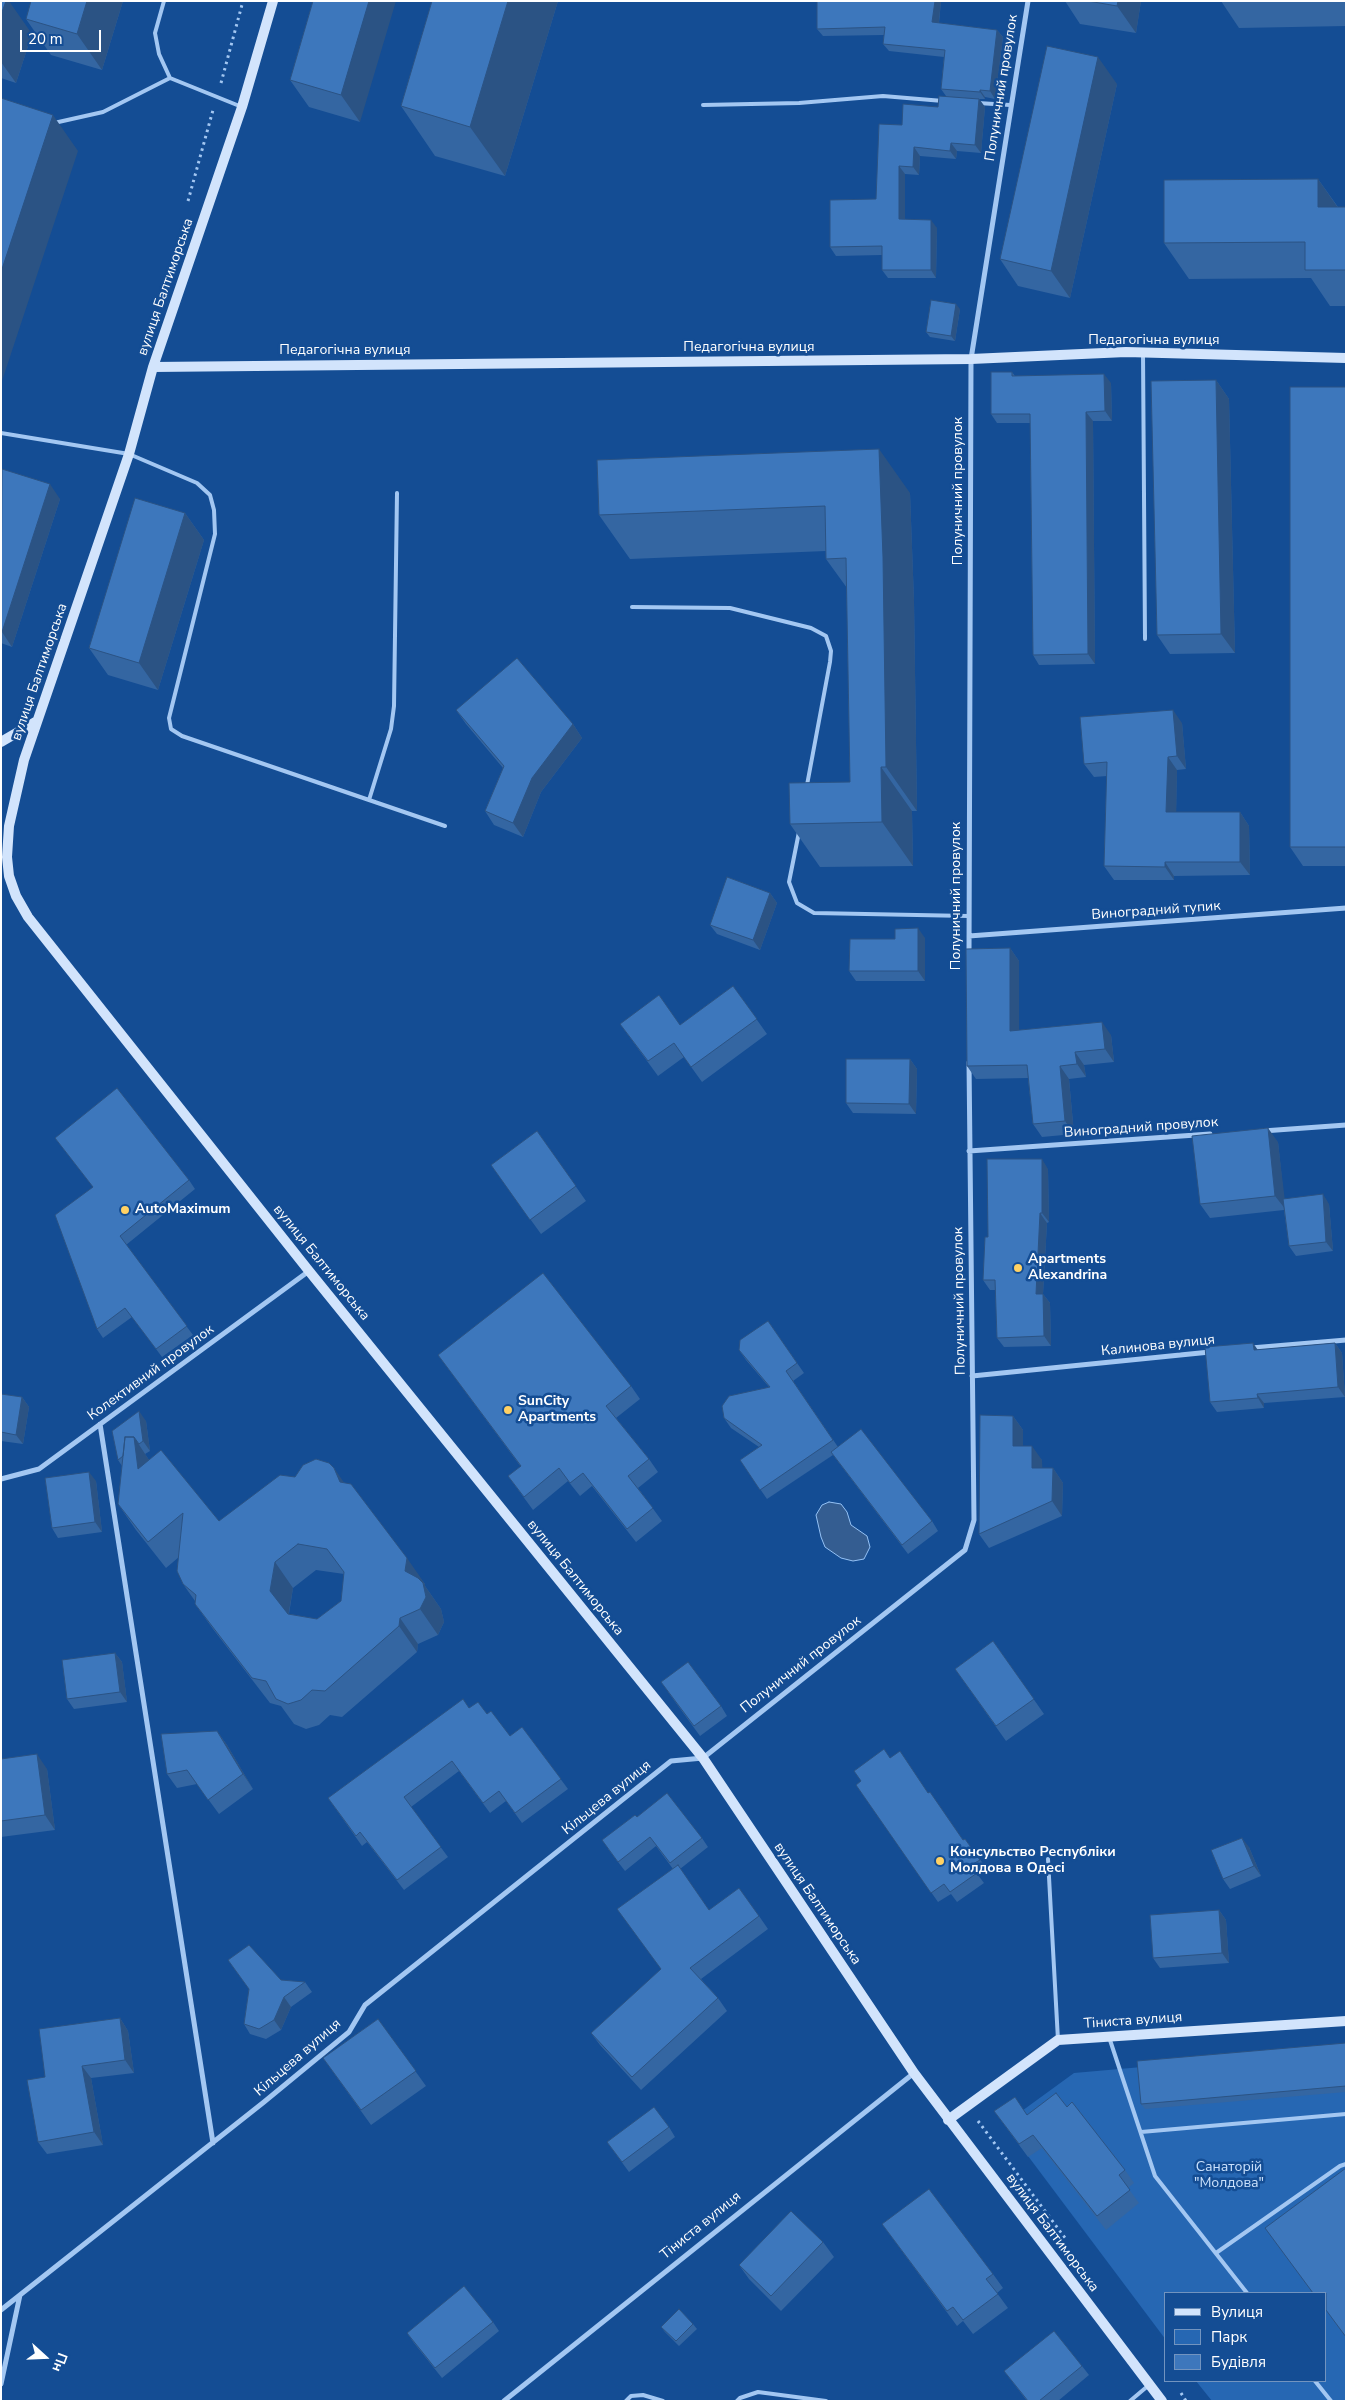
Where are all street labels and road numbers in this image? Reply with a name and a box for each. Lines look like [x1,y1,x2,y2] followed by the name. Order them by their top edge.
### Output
[982,13,1022,163] street label: Полуничний провулок
[135,216,197,358] street label: вулиця Балтиморська
[1088,333,1220,349] street label: Педагогічна вулиця
[683,340,815,356] street label: Педагогічна вулиця
[279,343,411,359] street label: Педагогічна вулиця
[951,417,967,565] street label: Полуничний провулок
[9,601,71,743] street label: вулиця Балтиморська
[949,822,965,970] street label: Полуничний провулок
[1091,898,1221,924] street label: Виноградний тупик
[1063,1114,1219,1142] street label: Виноградний провулок
[269,1202,373,1324] street label: вулиця Балтиморська
[950,1227,970,1375] street label: Полуничний провулок
[85,1321,217,1425] street label: Колективний провулок
[1100,1332,1216,1360] street label: Калинова вулиця
[523,1517,627,1639] street label: вулиця Балтиморська
[737,1613,865,1717] street label: Полуничний провулок
[559,1757,655,1839] street label: Кільцева вулиця
[770,1840,864,1968] street label: вулиця Балтиморська
[1083,2009,1183,2033] street label: Тіниста вулиця
[251,2016,345,2100] street label: Кільцева вулиця
[1002,2170,1102,2296] street label: вулиця Балтиморська
[657,2188,745,2264] street label: Тіниста вулиця

